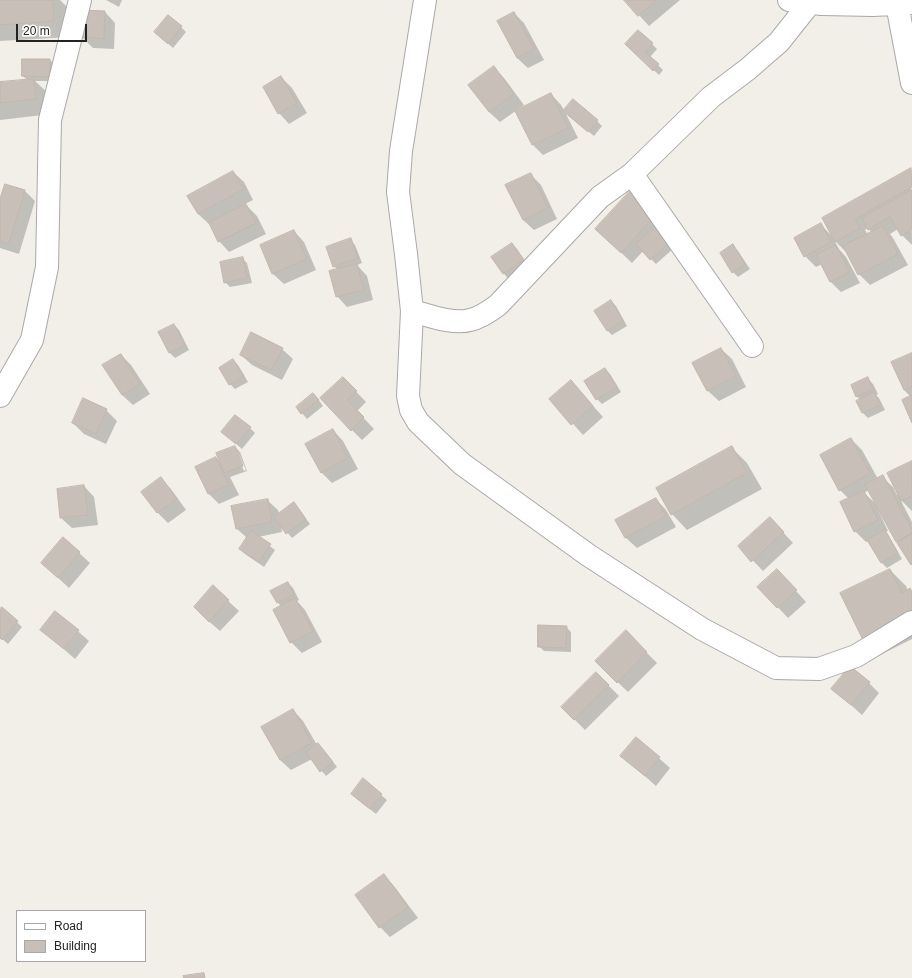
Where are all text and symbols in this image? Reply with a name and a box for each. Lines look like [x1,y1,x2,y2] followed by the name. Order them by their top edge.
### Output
[18,16,89,42] scale bar
[23,24,50,38] text: 20 m
[16,910,146,962] legend
[54,919,83,933] text: Road
[54,939,97,953] text: Building

